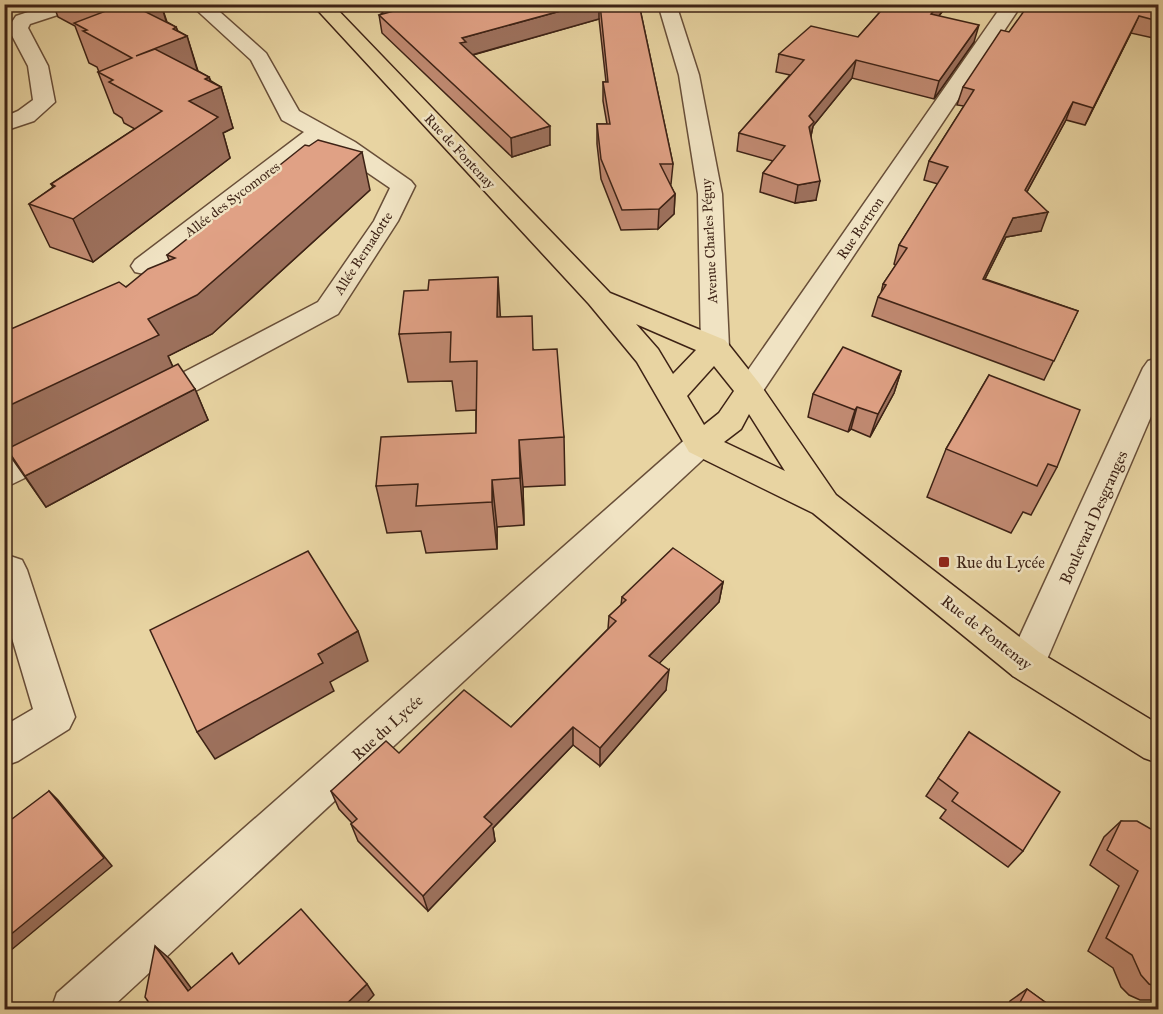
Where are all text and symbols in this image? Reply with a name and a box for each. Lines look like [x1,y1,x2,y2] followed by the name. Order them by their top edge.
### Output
[421,110,499,193] street label: Rue de Fontenay
[180,158,283,241] street label: Allée des Sycomores
[698,178,721,305] street label: Avenue Charles Péguy
[833,194,888,263] street label: Rue Bertron
[330,209,397,299] street label: Allée Bernadotte
[1056,447,1132,587] street label: Boulevard Desgranges
[956,553,1045,572] place label: Rue du Lycée
[937,555,951,569] marker: Rue du Lycée
[938,591,1036,674] street label: Rue de Fontenay
[348,690,427,764] street label: Rue du Lycée

